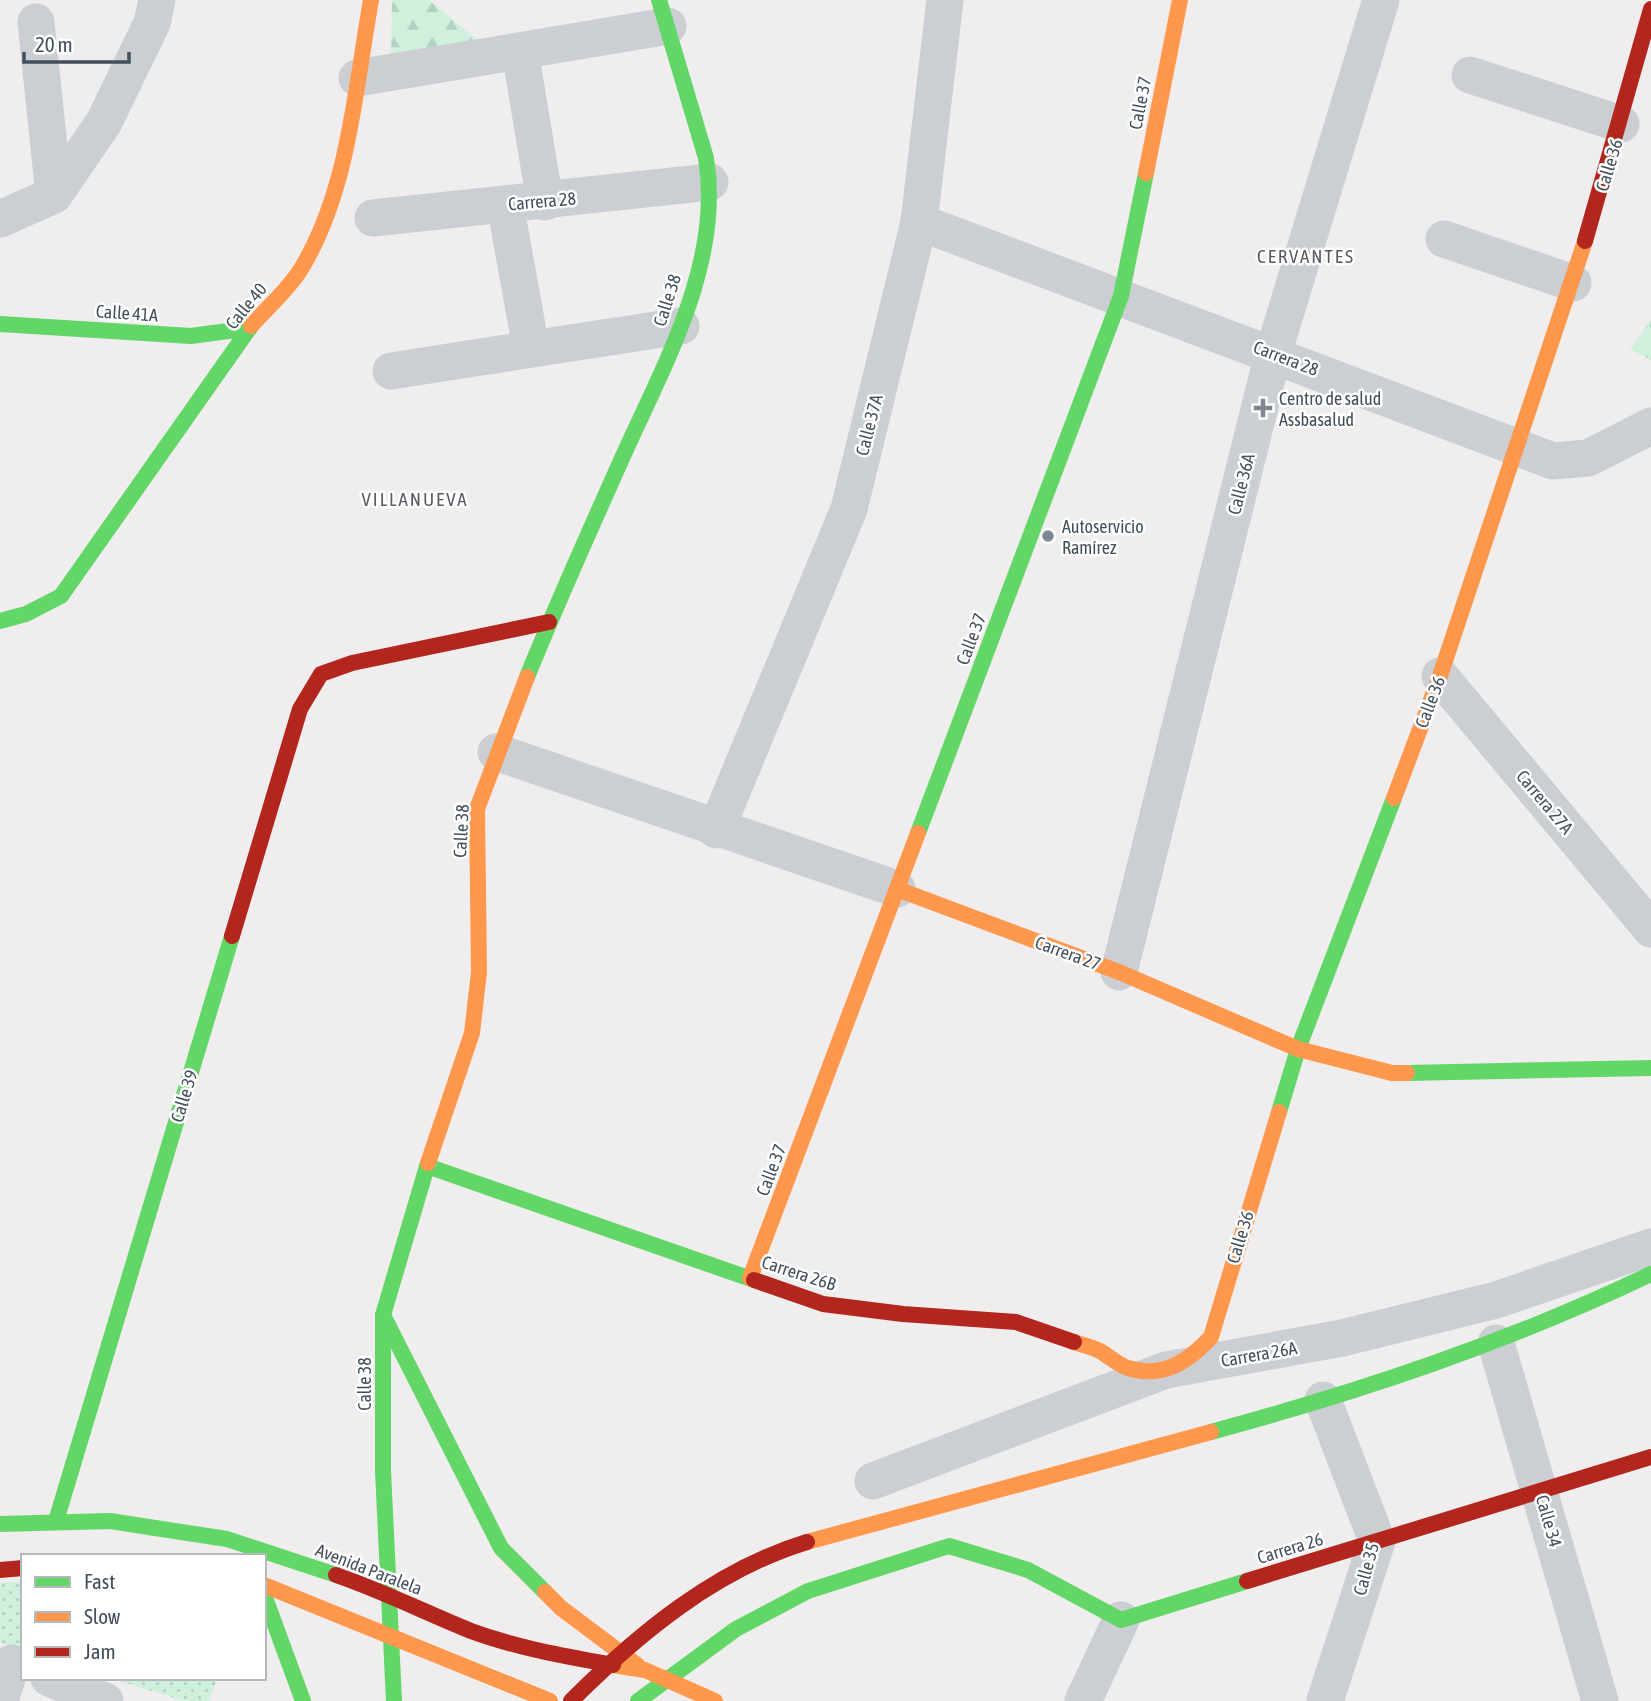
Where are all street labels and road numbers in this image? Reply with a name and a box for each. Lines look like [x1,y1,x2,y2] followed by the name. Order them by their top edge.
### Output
[1125,75,1155,131] street label: Calle 37
[1591,136,1627,194] street label: Calle 36
[507,188,577,214] street label: Carrera 28
[649,271,685,329] street label: Calle 38
[221,279,271,333] street label: Calle 40
[95,300,159,326] street label: Calle 41A
[1251,336,1321,380] street label: Carrera 28
[851,392,887,458] street label: Calle 37A
[1223,451,1259,517] street label: Calle 36A
[952,610,990,668] street label: Calle 37
[1411,673,1449,731] street label: Calle 36
[1512,766,1578,838] street label: Carrera 27A
[449,804,473,858] street label: Calle 38
[1032,932,1104,974] street label: Carrera 27
[166,1067,202,1125] street label: Calle 39
[752,1141,790,1199] street label: Calle 37
[1222,1208,1258,1266] street label: Calle 36
[759,1251,839,1295] street label: Carrera 26B
[1219,1337,1299,1371] street label: Carrera 26A
[354,1357,375,1411] street label: Calle 38
[1532,1492,1566,1550] street label: Calle 34
[1254,1528,1326,1568] street label: Carrera 26
[313,1539,425,1599] street label: Avenida Paralela
[1349,1540,1383,1598] street label: Calle 35

